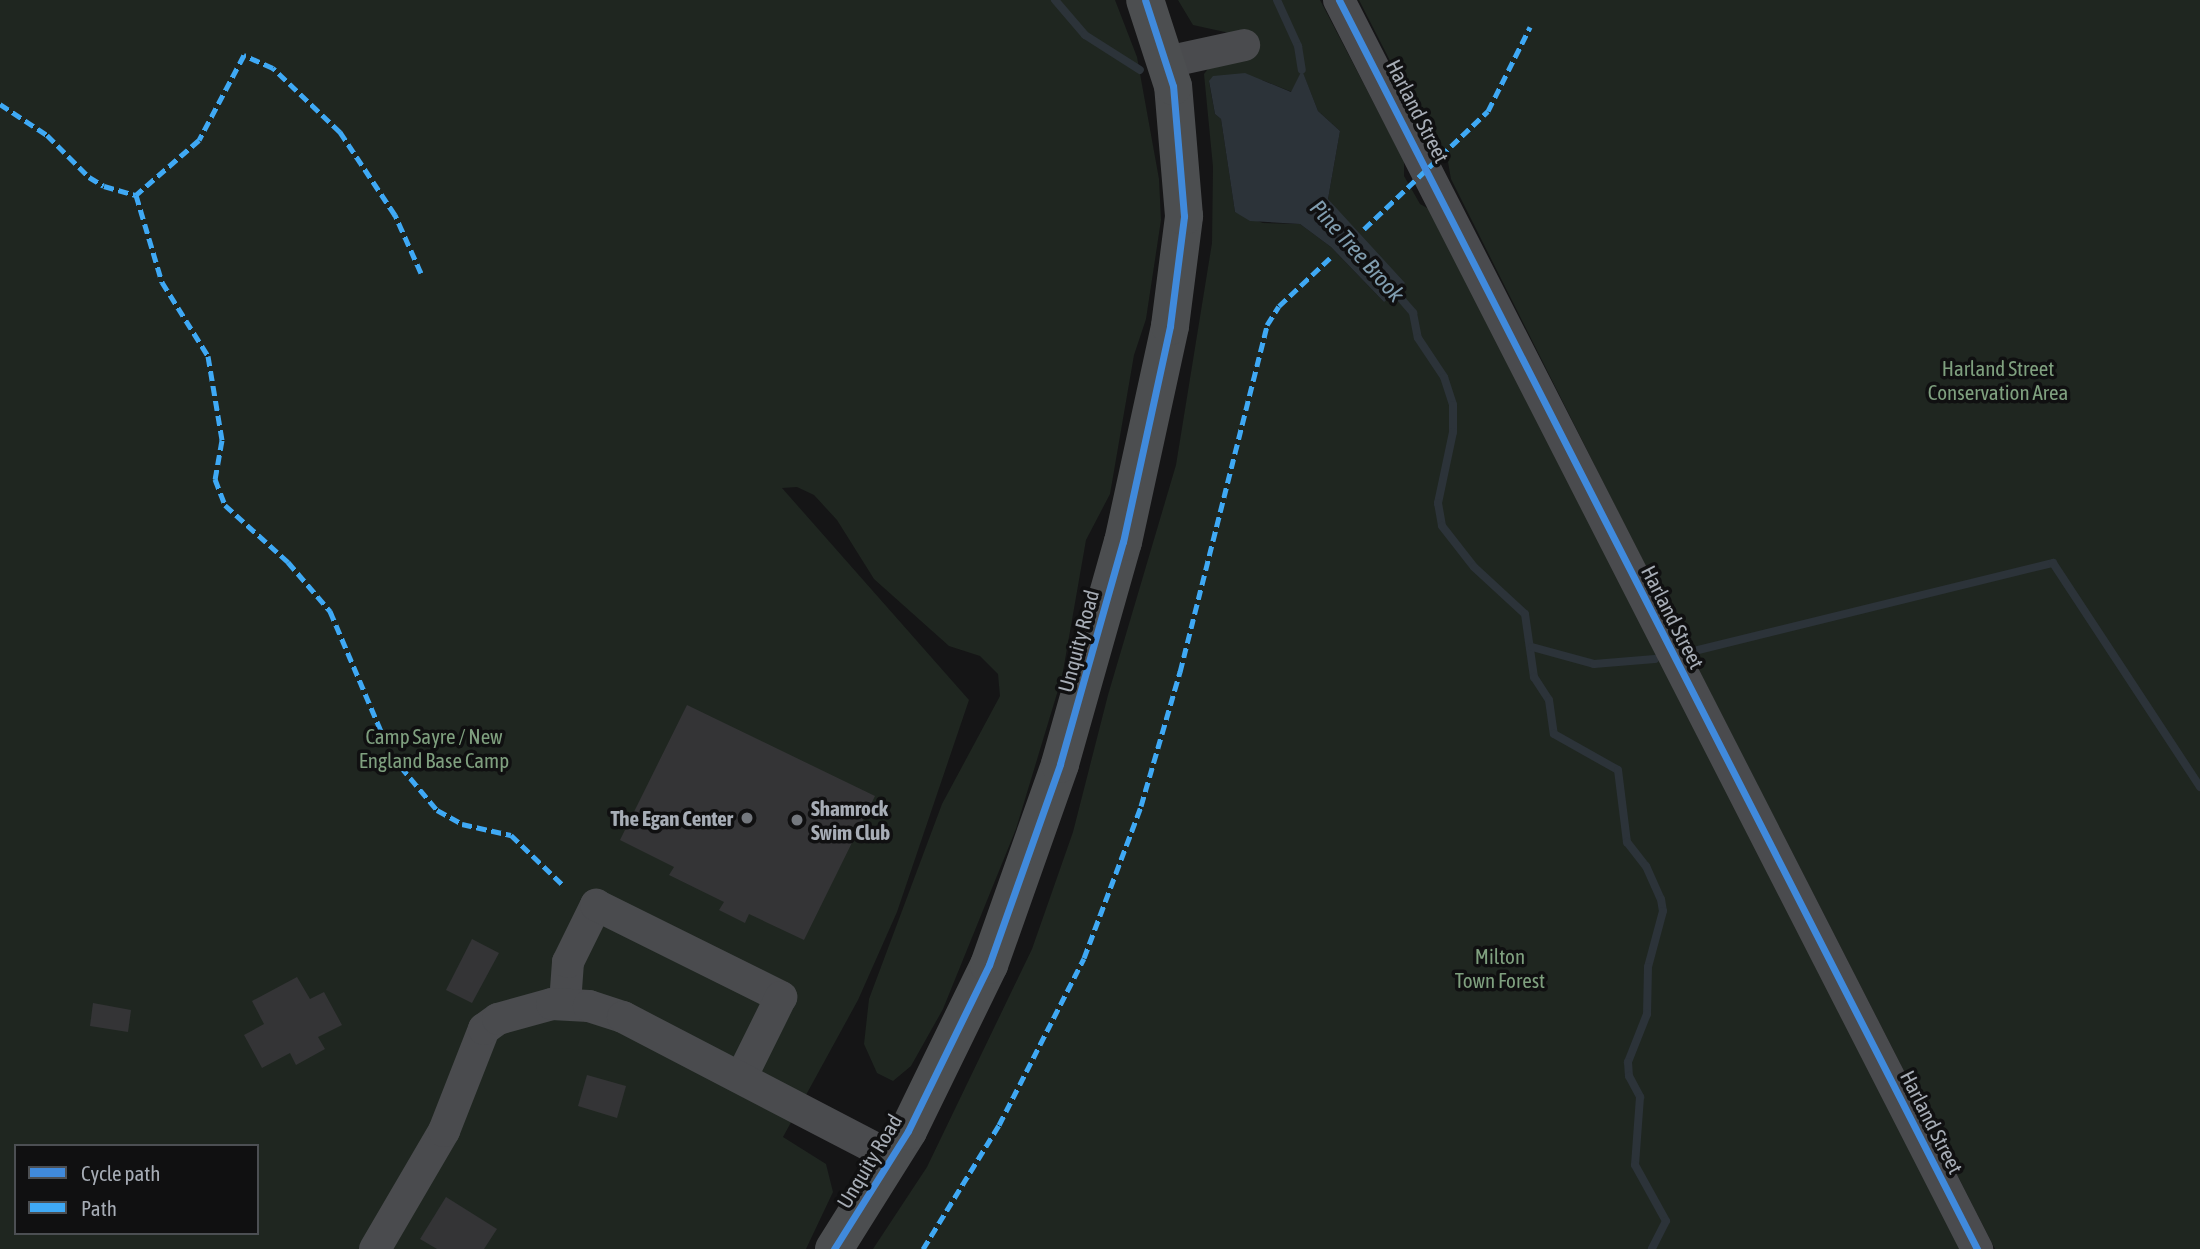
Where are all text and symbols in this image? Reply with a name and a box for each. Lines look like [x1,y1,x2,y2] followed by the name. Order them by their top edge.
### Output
[1381,55,1455,167] street label: Harland Street
[1304,194,1410,308] water label: Pine Tree Brook
[1928,355,2068,405] park label: Harland Street Conservation Area
[1636,561,1710,673] street label: Harland Street
[1052,587,1104,695] street label: Unquity Road
[359,723,509,773] park label: Camp Sayre / New England Base Camp
[811,795,890,845] place label: Shamrock Swim Club
[610,805,733,831] place label: The Egan Center
[739,810,755,826] marker: The Egan Center
[789,812,805,828] marker: Shamrock Swim Club
[1455,943,1545,993] park label: Milton Town Forest
[1895,1066,1969,1178] street label: Harland Street
[831,1109,907,1213] street label: Unquity Road
[14,1144,259,1235] legend
[81,1161,160,1185] text: Cycle path
[81,1196,117,1220] text: Path

